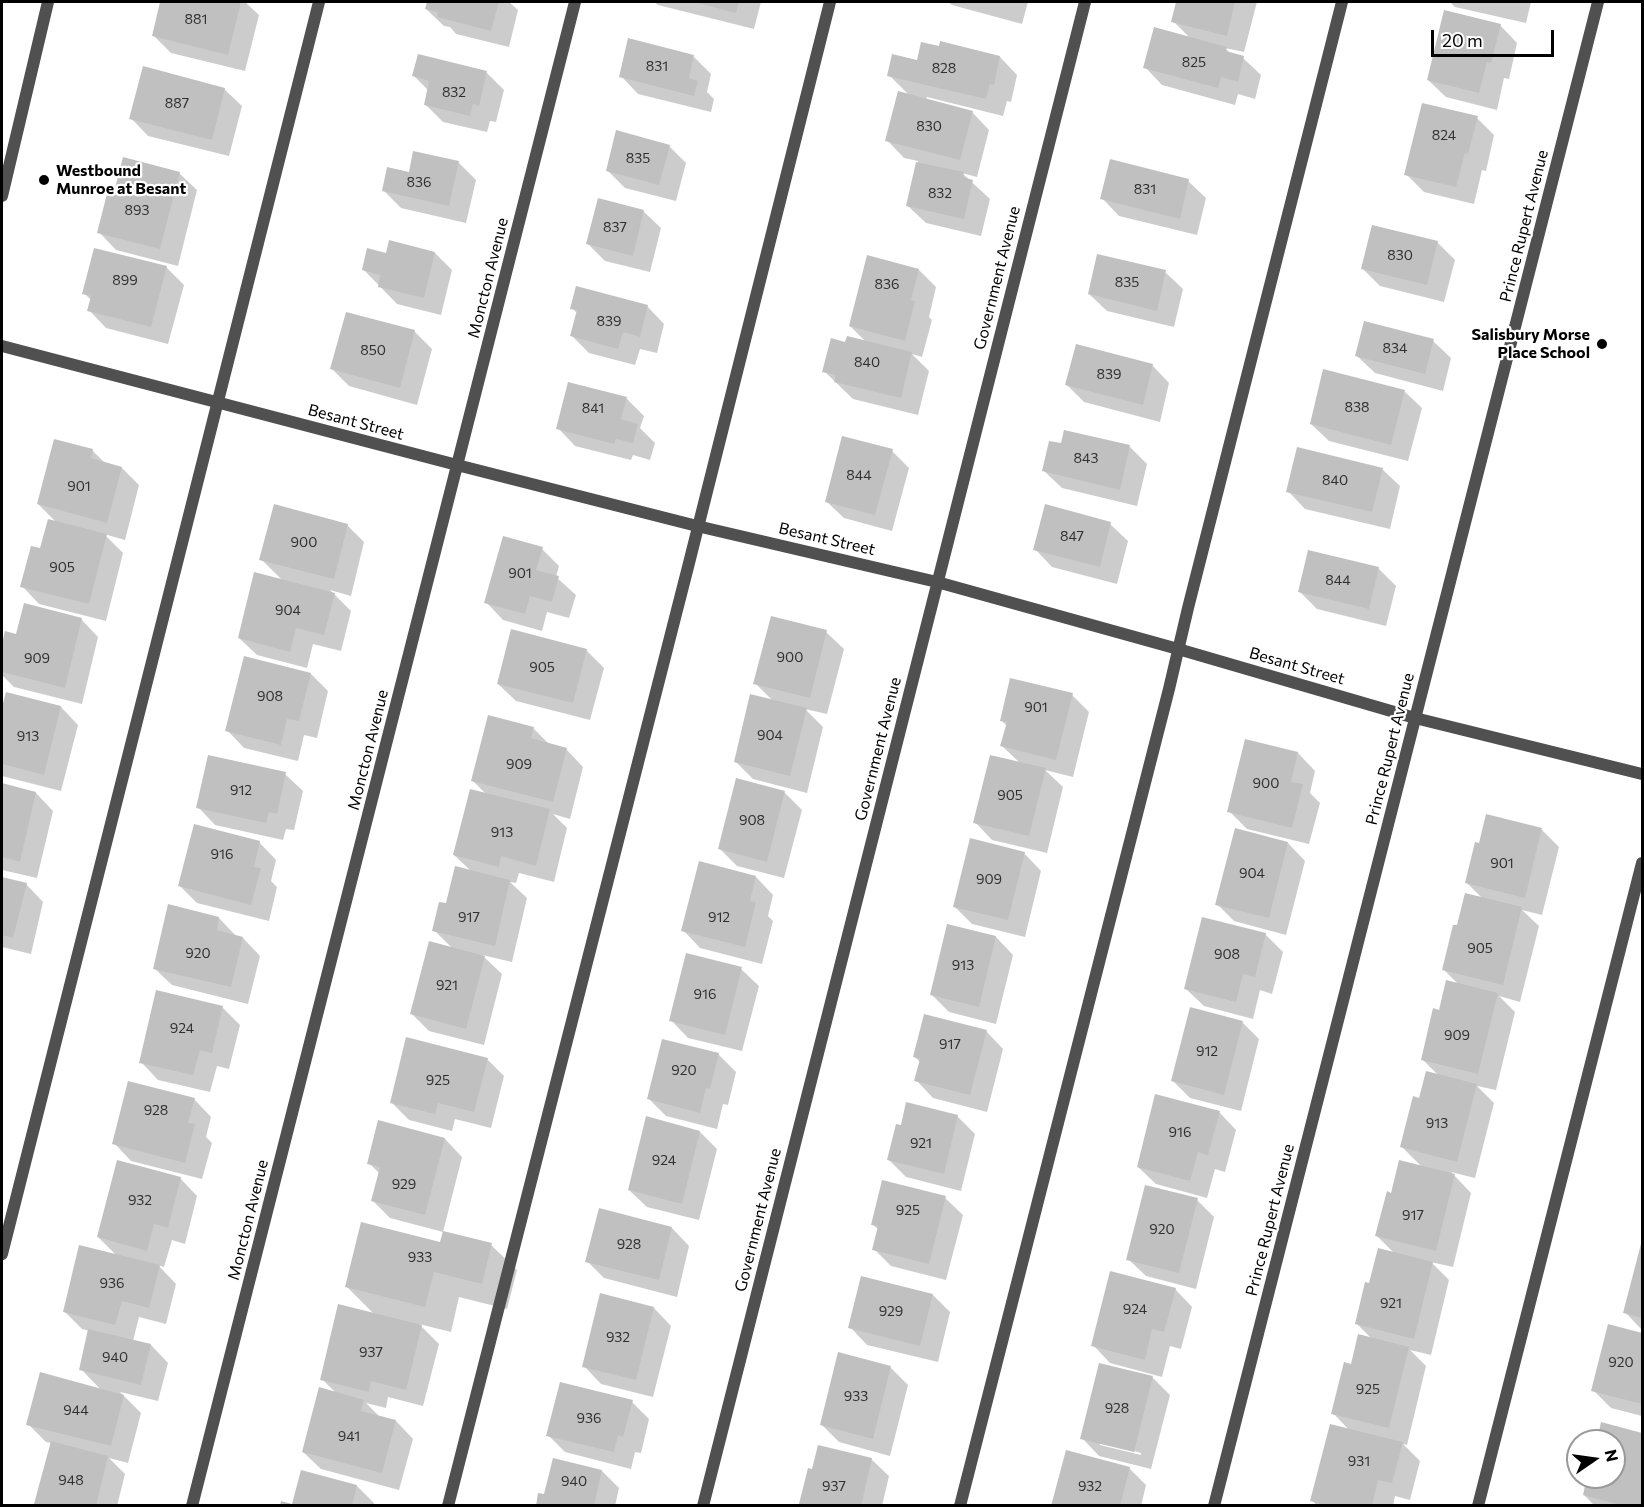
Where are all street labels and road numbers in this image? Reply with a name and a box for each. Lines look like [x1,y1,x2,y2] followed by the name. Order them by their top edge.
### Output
[1496,148,1552,304] street label: Prince Rupert Avenue
[970,204,1024,352] street label: Government Avenue
[464,216,512,340] street label: Moncton Avenue
[306,400,406,444] street label: Besant Street
[777,519,877,559] street label: Besant Street
[1247,643,1347,689] street label: Besant Street
[1362,671,1418,827] street label: Prince Rupert Avenue
[851,675,905,823] street label: Government Avenue
[344,688,392,812] street label: Moncton Avenue
[1242,1142,1298,1298] street label: Prince Rupert Avenue
[731,1146,785,1294] street label: Government Avenue
[224,1158,272,1282] street label: Moncton Avenue

